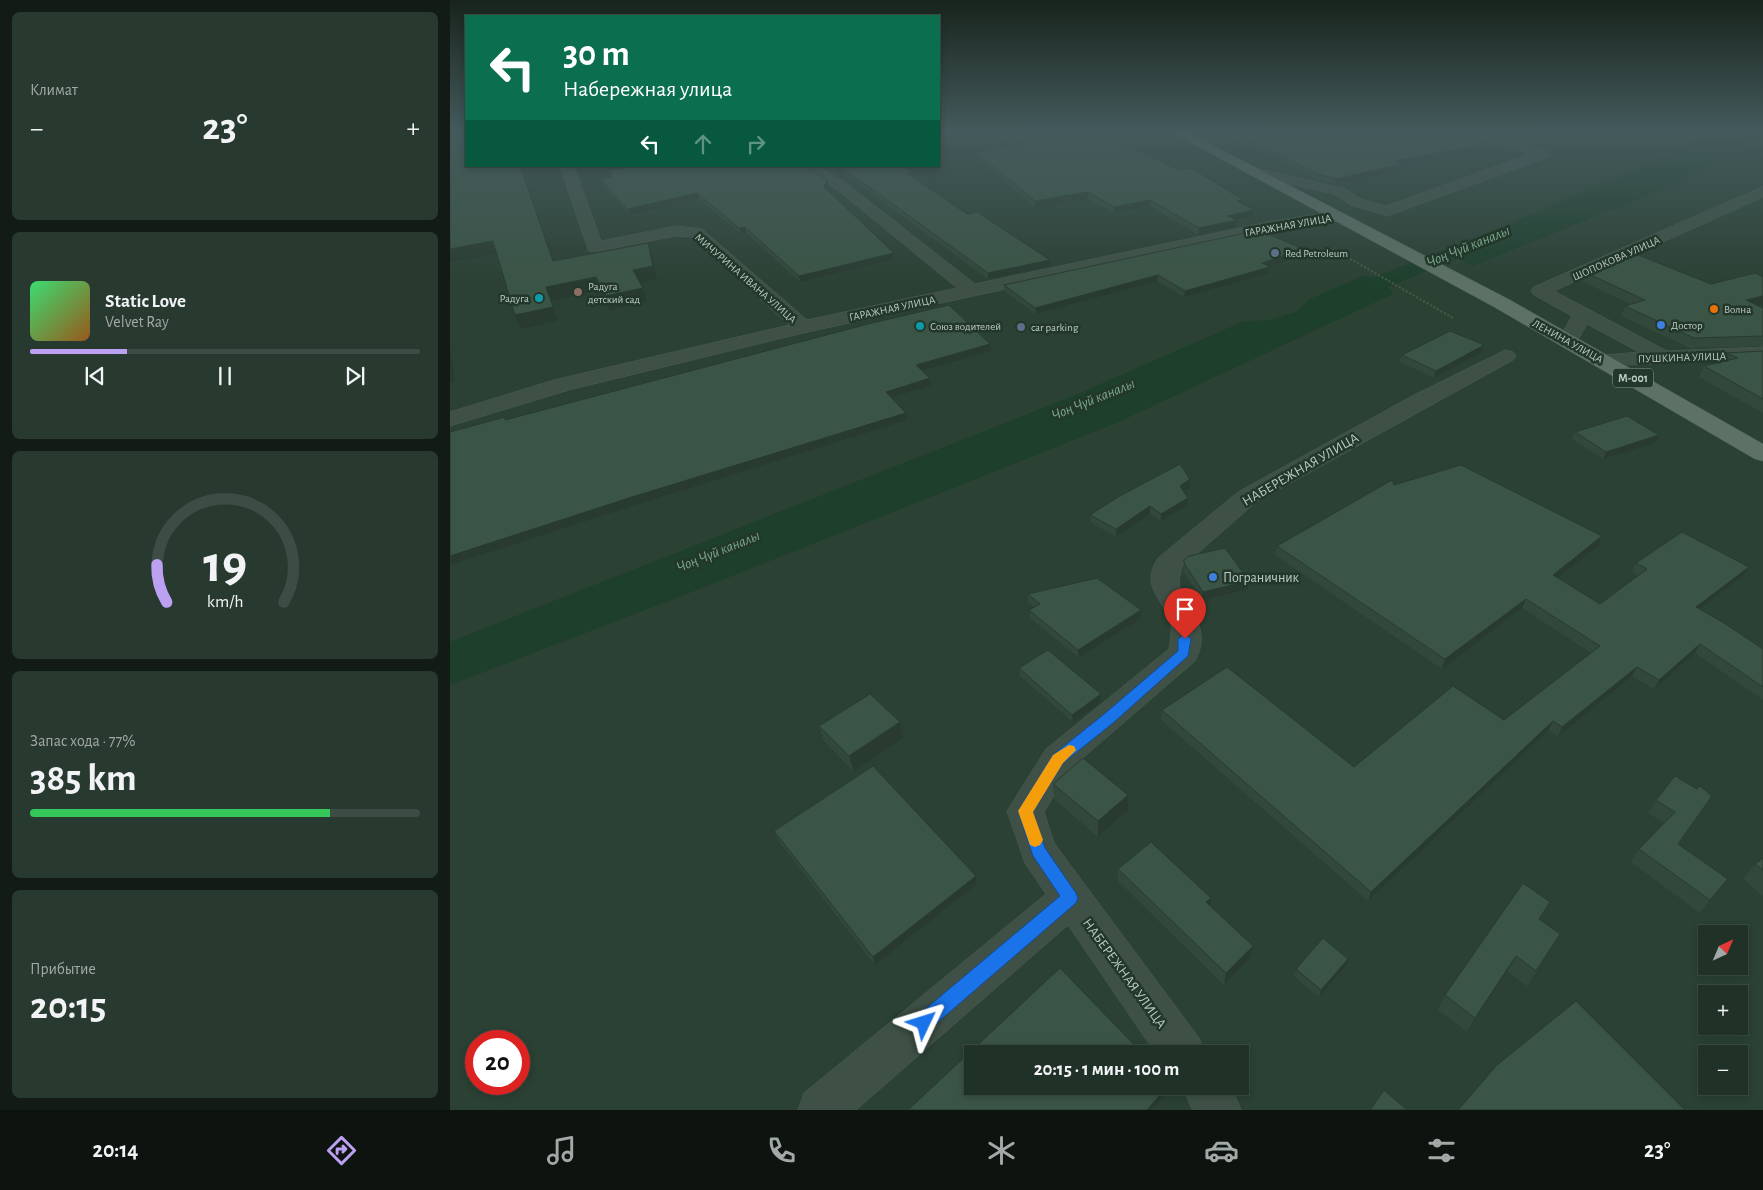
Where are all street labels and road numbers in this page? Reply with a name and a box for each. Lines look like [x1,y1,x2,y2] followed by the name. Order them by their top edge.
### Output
[1244,212,1333,239] street label: ГАРАЖНАЯ УЛИЦА
[693,232,799,326] street label: МИЧУРИНА ИВАНА УЛИЦА
[1571,234,1662,283] street label: ШОПОКОВА УЛИЦА
[848,294,937,323] street label: ГАРАЖНАЯ УЛИЦА
[1531,318,1605,365] street label: ЛЕНИНА УЛИЦА
[1638,350,1727,365] street label: ПУШКИНА УЛИЦА
[1613,368,1653,388] road number: М-001
[1240,431,1361,509] street label: НАБЕРЕЖНАЯ УЛИЦА
[1080,916,1169,1031] street label: НАБЕРЕЖНАЯ УЛИЦА

